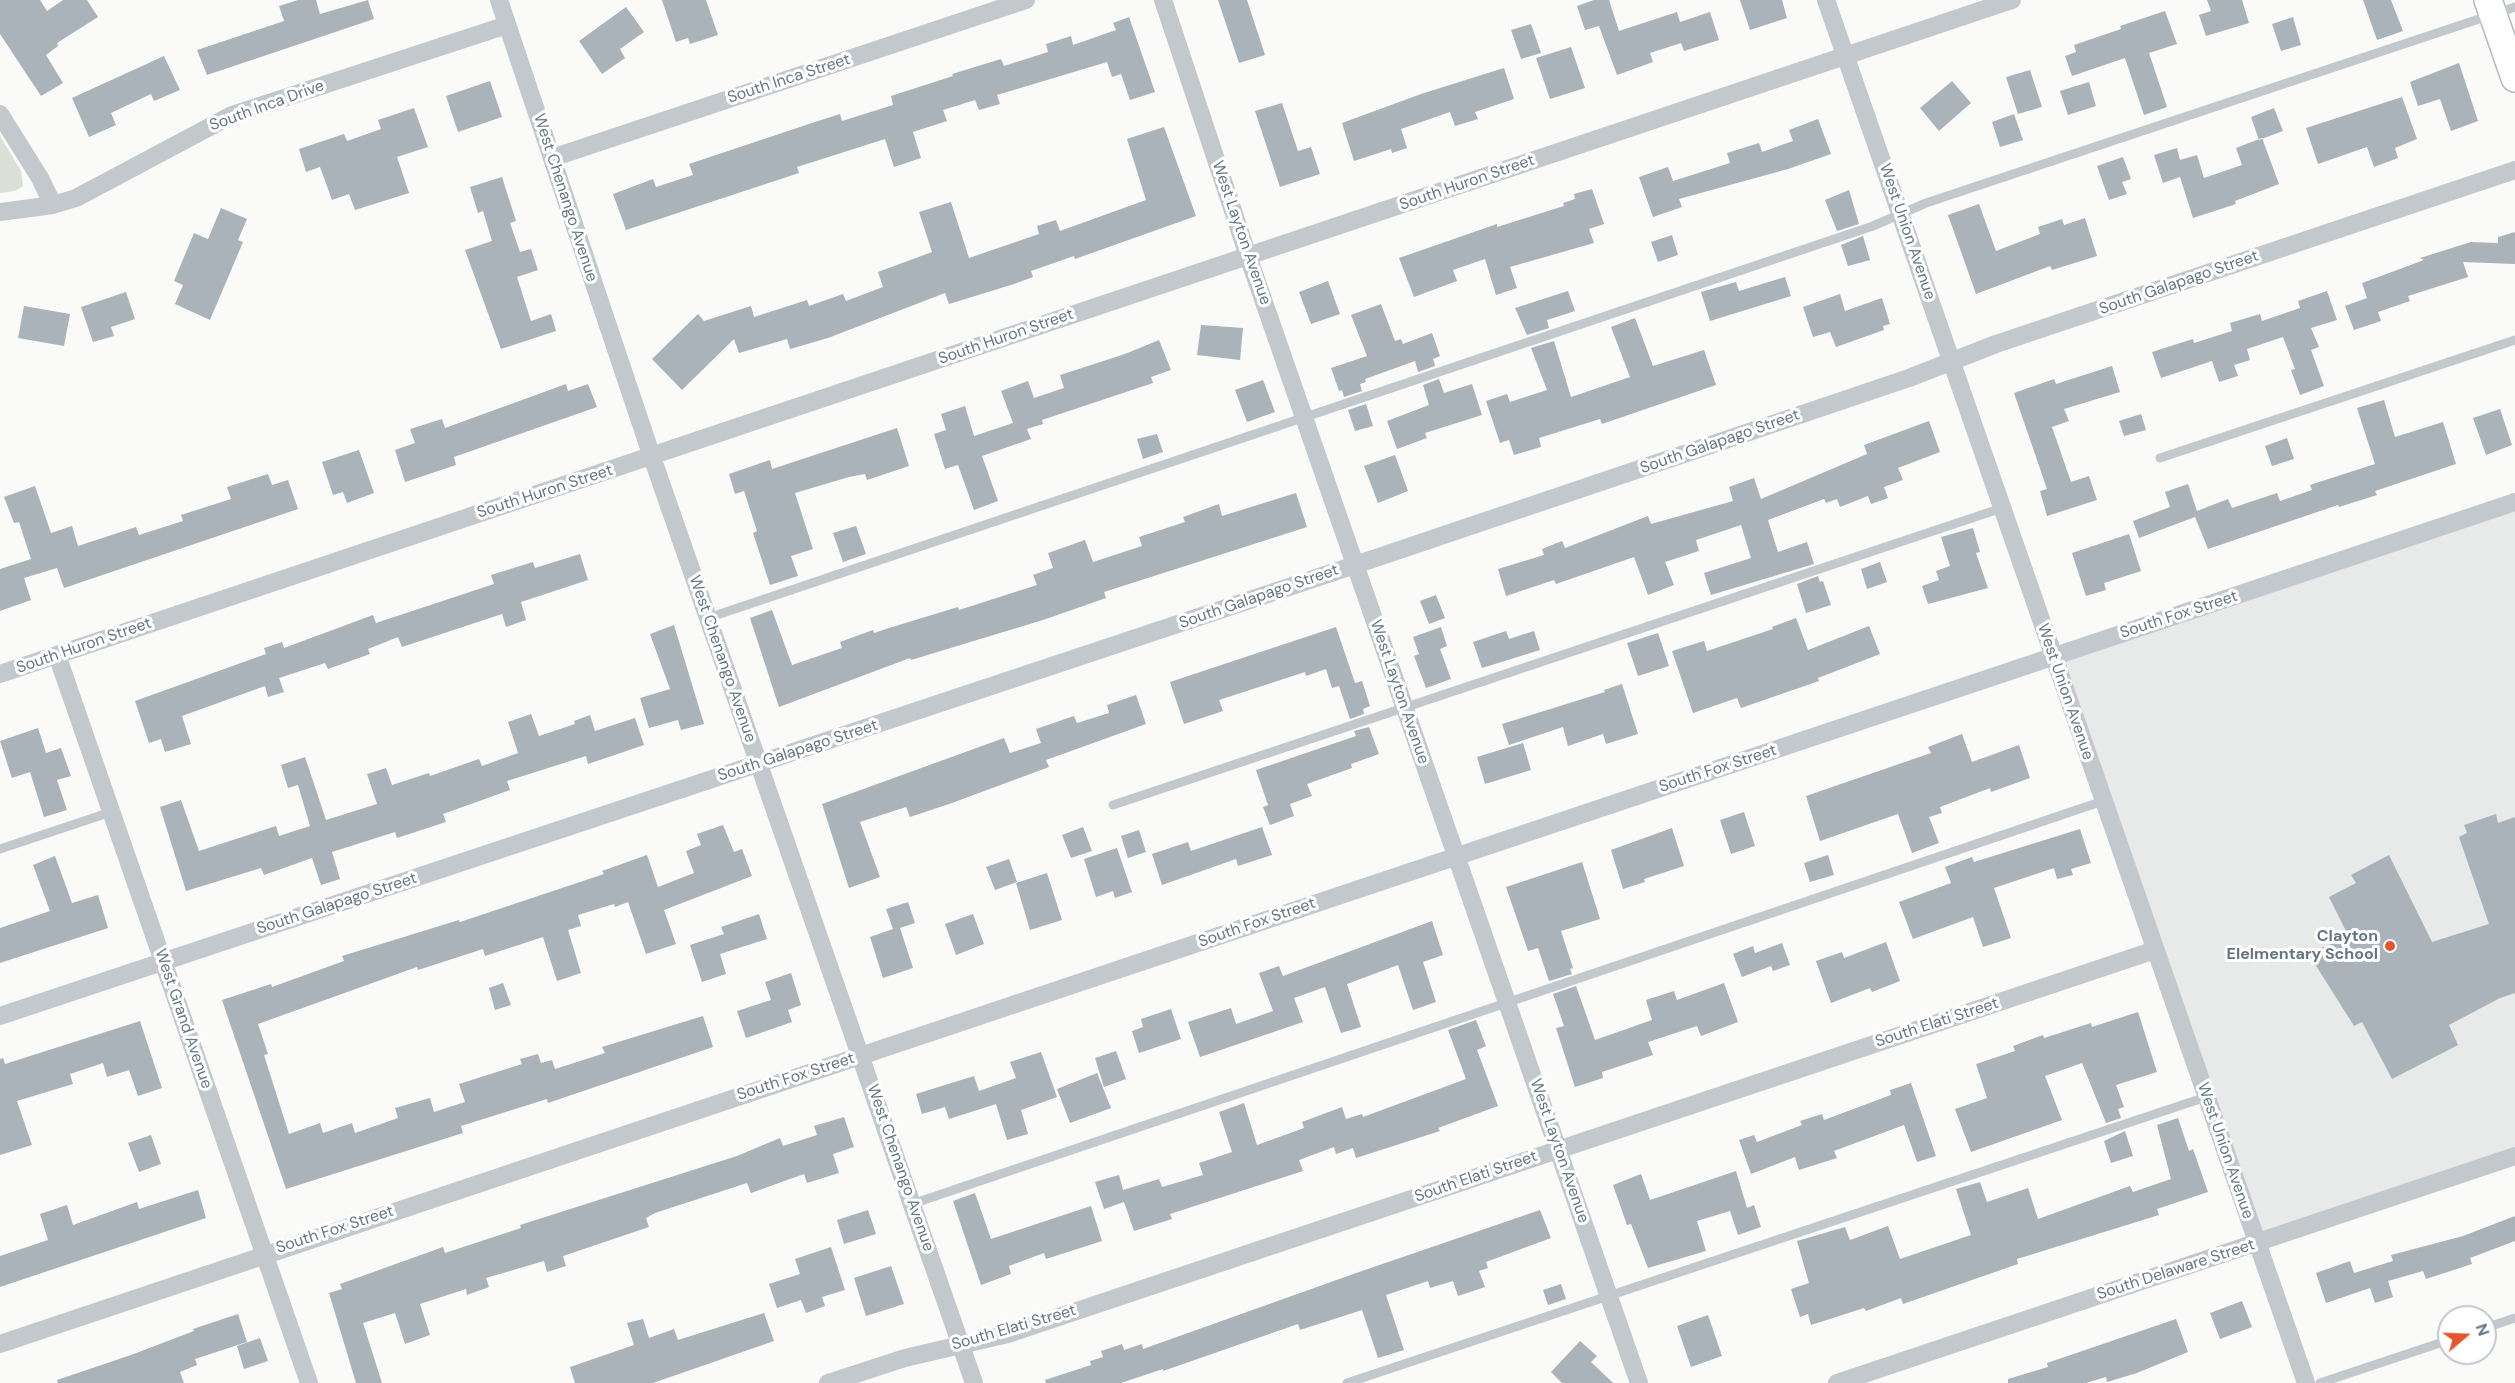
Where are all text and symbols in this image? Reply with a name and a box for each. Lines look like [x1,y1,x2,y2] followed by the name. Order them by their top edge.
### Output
[725,50,853,108] street label: South Inca Street
[207,76,327,136] street label: South Inca Drive
[529,112,601,284] street label: West Chenango Avenue
[1397,151,1537,215] street label: South Huron Street
[1207,158,1275,308] street label: West Layton Avenue
[1875,161,1939,303] street label: West Union Avenue
[2097,247,2261,319] street label: South Galapago Street
[936,305,1076,369] street label: South Huron Street
[1638,406,1802,478] street label: South Galapago Street
[475,461,615,523] street label: South Huron Street
[1177,561,1341,633] street label: South Galapago Street
[684,573,760,745] street label: West Chenango Avenue
[2118,587,2240,643] street label: South Fox Street
[14,614,154,678] street label: South Huron Street
[1365,617,1433,767] street label: West Layton Avenue
[2033,621,2097,763] street label: West Union Avenue
[716,716,880,786] street label: South Galapago Street
[1657,741,1779,797] street label: South Fox Street
[255,869,419,939] street label: South Galapago Street
[1196,894,1318,952] street label: South Fox Street
[2227,927,2378,965] place label: Clayton Elelmentary School
[2383,939,2397,953] marker: Clayton Elelmentary School
[150,947,216,1091] street label: West Grand Avenue
[1873,994,2001,1052] street label: South Elati Street
[735,1049,857,1105] street label: South Fox Street
[1525,1076,1593,1226] street label: West Layton Avenue
[2193,1080,2257,1222] street label: West Union Avenue
[862,1082,938,1254] street label: West Chenango Avenue
[1412,1147,1540,1207] street label: South Elati Street
[274,1202,396,1258] street label: South Fox Street
[2095,1235,2257,1305] street label: South Delaware Street
[950,1301,1078,1355] street label: South Elati Street
[2437,1305,2497,1365] north arrow
[2471,1321,2494,1339] text: N

